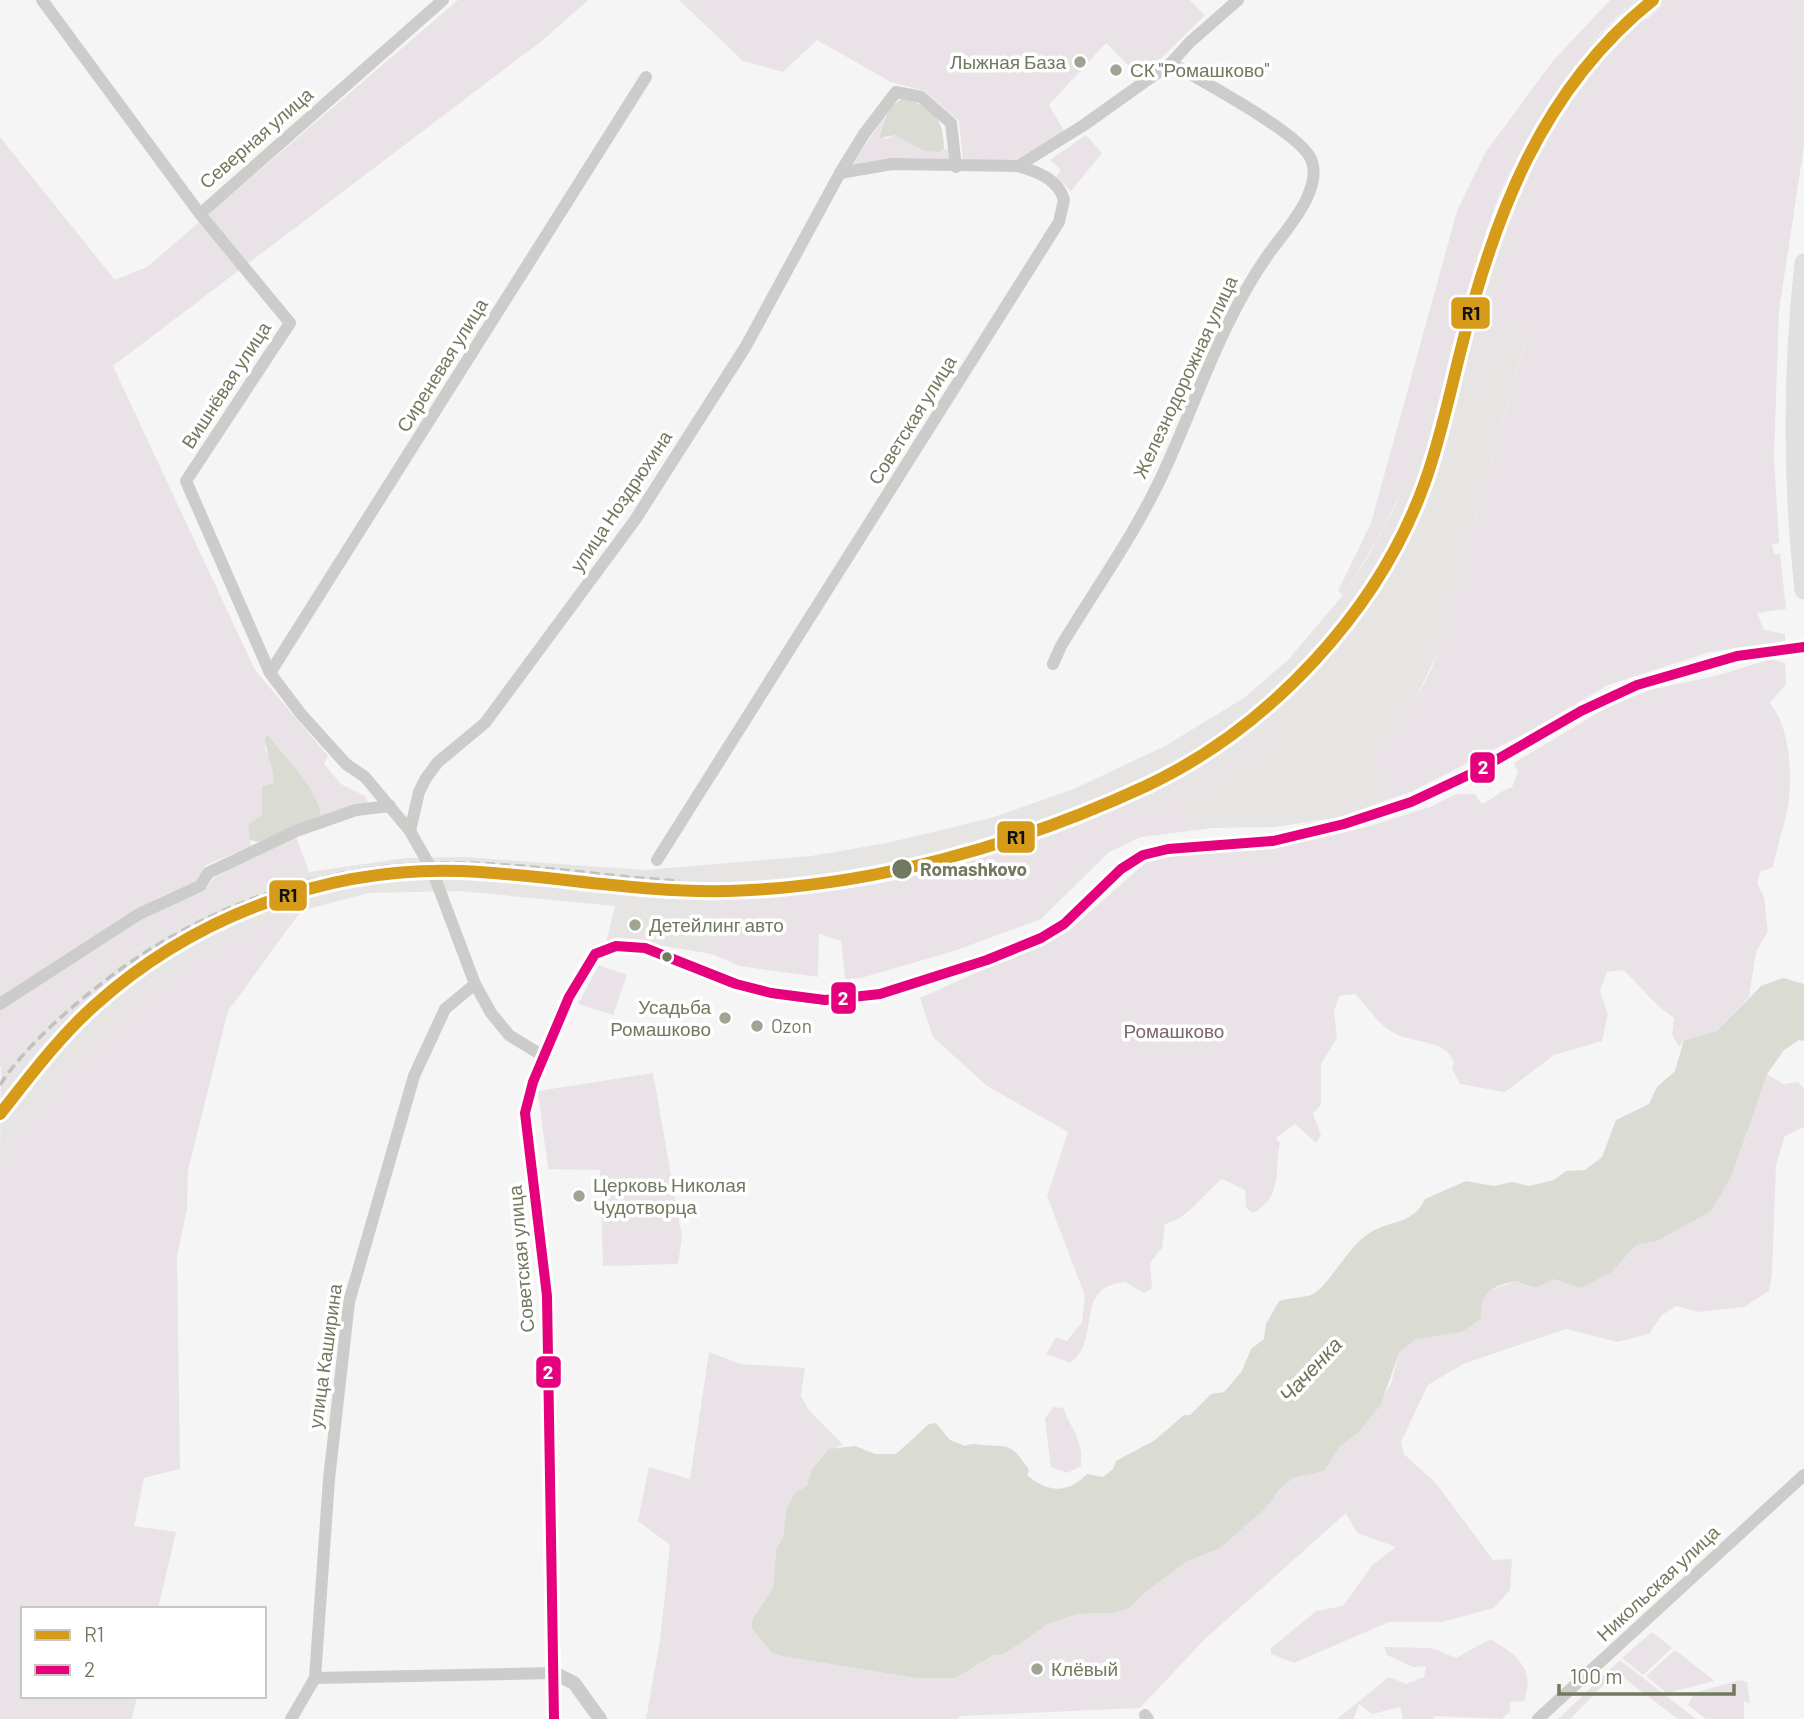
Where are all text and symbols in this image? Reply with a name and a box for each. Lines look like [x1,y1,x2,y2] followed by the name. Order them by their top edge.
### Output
[950,50,1066,73] place label: Лыжная База
[1072,54,1088,70] marker: Лыжная База
[1130,58,1269,81] place label: СК "Ромашково"
[1108,62,1124,78] marker: СК "Ромашково"
[194,82,317,193] street label: Северная улица
[1128,272,1242,482] street label: Железнодорожная улица
[391,293,492,436] street label: Сиреневая улица
[1450,296,1491,330] line badge: R1
[1462,301,1480,324] text: R1
[176,317,275,452] street label: Вишнёвая улица
[863,351,961,488] street label: Советская улица
[565,425,677,576] street label: улица Ноздрюхина
[1469,751,1496,784] line badge: 2
[1478,755,1488,778] text: 2
[996,820,1036,854] line badge: R1
[1007,825,1025,848] text: R1
[890,857,914,881] marker: Romashkovo
[920,857,1027,880] place label: Romashkovo
[268,879,308,912] line badge: R1
[279,883,297,906] text: R1
[649,913,784,936] place label: Детейлинг авто
[627,917,643,933] marker: Детейлинг авто
[660,950,674,964] unlabelled marker
[830,981,857,1015] line badge: 2
[838,986,848,1009] text: 2
[610,995,711,1040] place label: Усадьба Ромашково
[717,1010,733,1026] marker: Усадьба Ромашково
[771,1014,812,1037] place label: Ozon
[749,1018,765,1034] marker: Ozon
[1124,1019,1224,1042] park label: Ромашково
[593,1173,746,1218] place label: Церковь Николая Чудотворца
[503,1184,538,1334] street label: Советская улица
[571,1188,587,1204] marker: Церковь Николая Чудотворца
[303,1282,346,1430] street label: улица Каширина
[1273,1331,1346,1407] water label: Чаченка
[535,1355,562,1389] line badge: 2
[543,1360,553,1383] text: 2
[1592,1520,1724,1645] street label: Никольская улица
[21,1607,266,1698] legend
[84,1621,104,1646] text: R1
[1559,1652,1734,1696] scale bar
[84,1656,95,1681] text: 2
[1051,1657,1118,1680] place label: Клёвый
[1029,1661,1045,1677] marker: Клёвый
[1570,1663,1623,1688] text: 100 m

